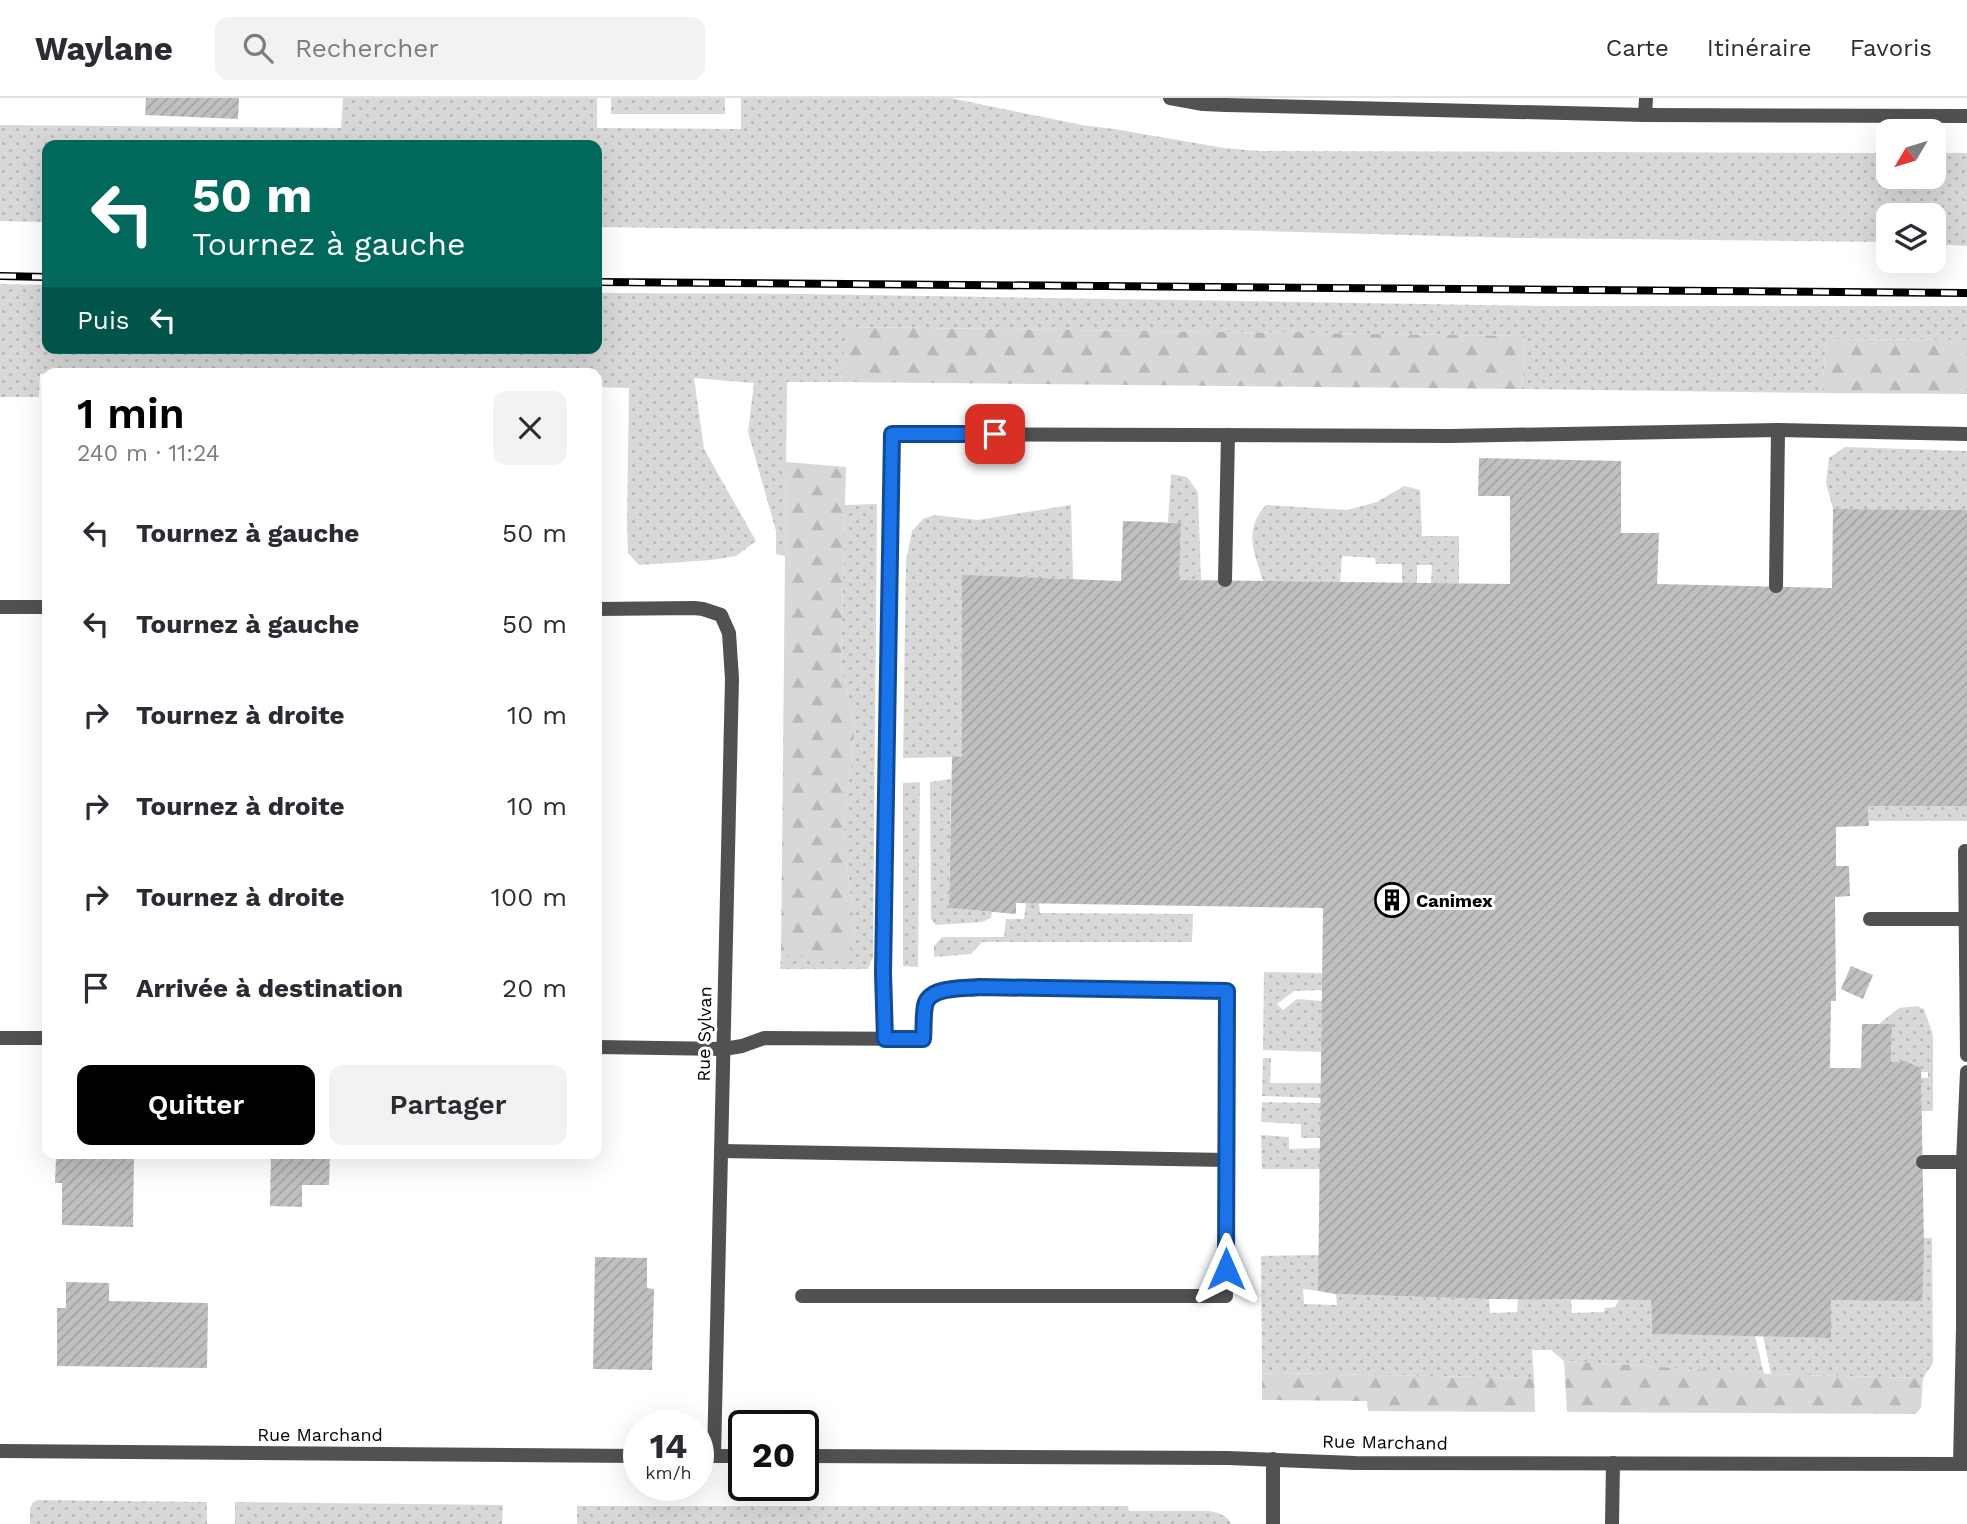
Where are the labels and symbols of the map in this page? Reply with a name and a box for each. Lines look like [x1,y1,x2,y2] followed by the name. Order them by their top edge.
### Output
[1876,119,1946,189] north arrow
[965,404,1025,464] pin
[1373,881,1411,919] building icon: Canimex
[1416,890,1493,911] place label: Canimex
[693,986,715,1082] street label: Rue Sylvan
[1189,1232,1263,1306] position arrow
[728,1410,819,1501] speed limit sign: 20
[257,1424,383,1445] street label: Rue Marchand
[1322,1430,1448,1454] street label: Rue Marchand

